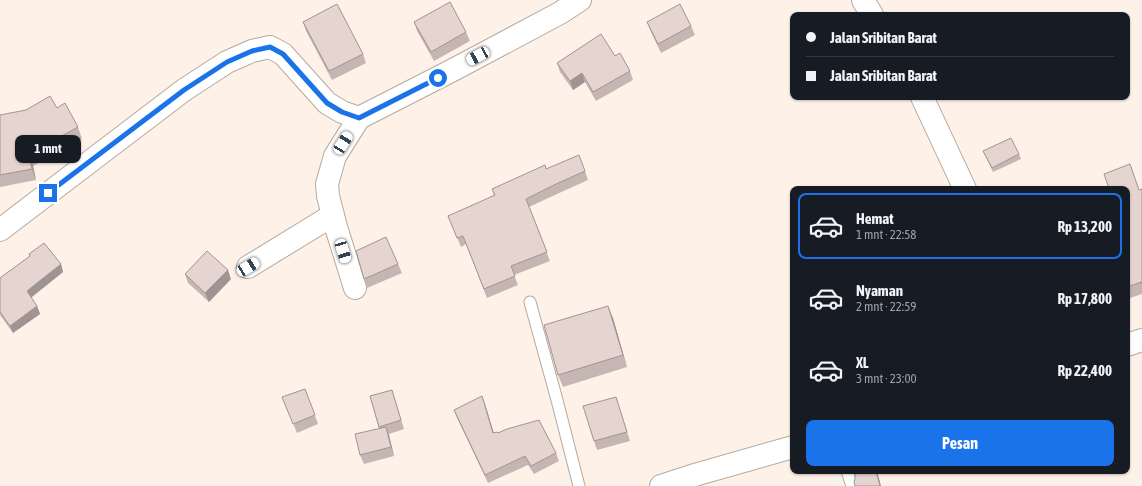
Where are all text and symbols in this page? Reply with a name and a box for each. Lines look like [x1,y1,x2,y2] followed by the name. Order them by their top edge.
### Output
[830,29,937,46] text: Jalan Sribitan Barat
[465,45,491,67] car
[830,67,937,84] text: Jalan Sribitan Barat
[429,69,447,87] route start
[332,130,354,156] car
[15,135,81,163] callout: 1 mnt
[34,141,62,156] text: 1 mnt
[39,184,57,202] route end
[808,208,844,244] icon: car
[856,210,894,227] text: Hemat
[1057,218,1112,235] text: Rp 13,200
[856,227,916,242] text: 1 mnt · 22:58
[334,238,352,264] car
[235,256,261,278] car
[808,280,844,316] icon: car
[856,282,903,299] text: Nyaman
[1057,290,1112,307] text: Rp 17,800
[856,299,916,314] text: 2 mnt · 22:59
[808,352,844,388] icon: car
[856,354,869,371] text: XL
[1057,362,1112,379] text: Rp 22,400
[856,371,917,386] text: 3 mnt · 23:00
[806,420,1114,466] button: Pesan

